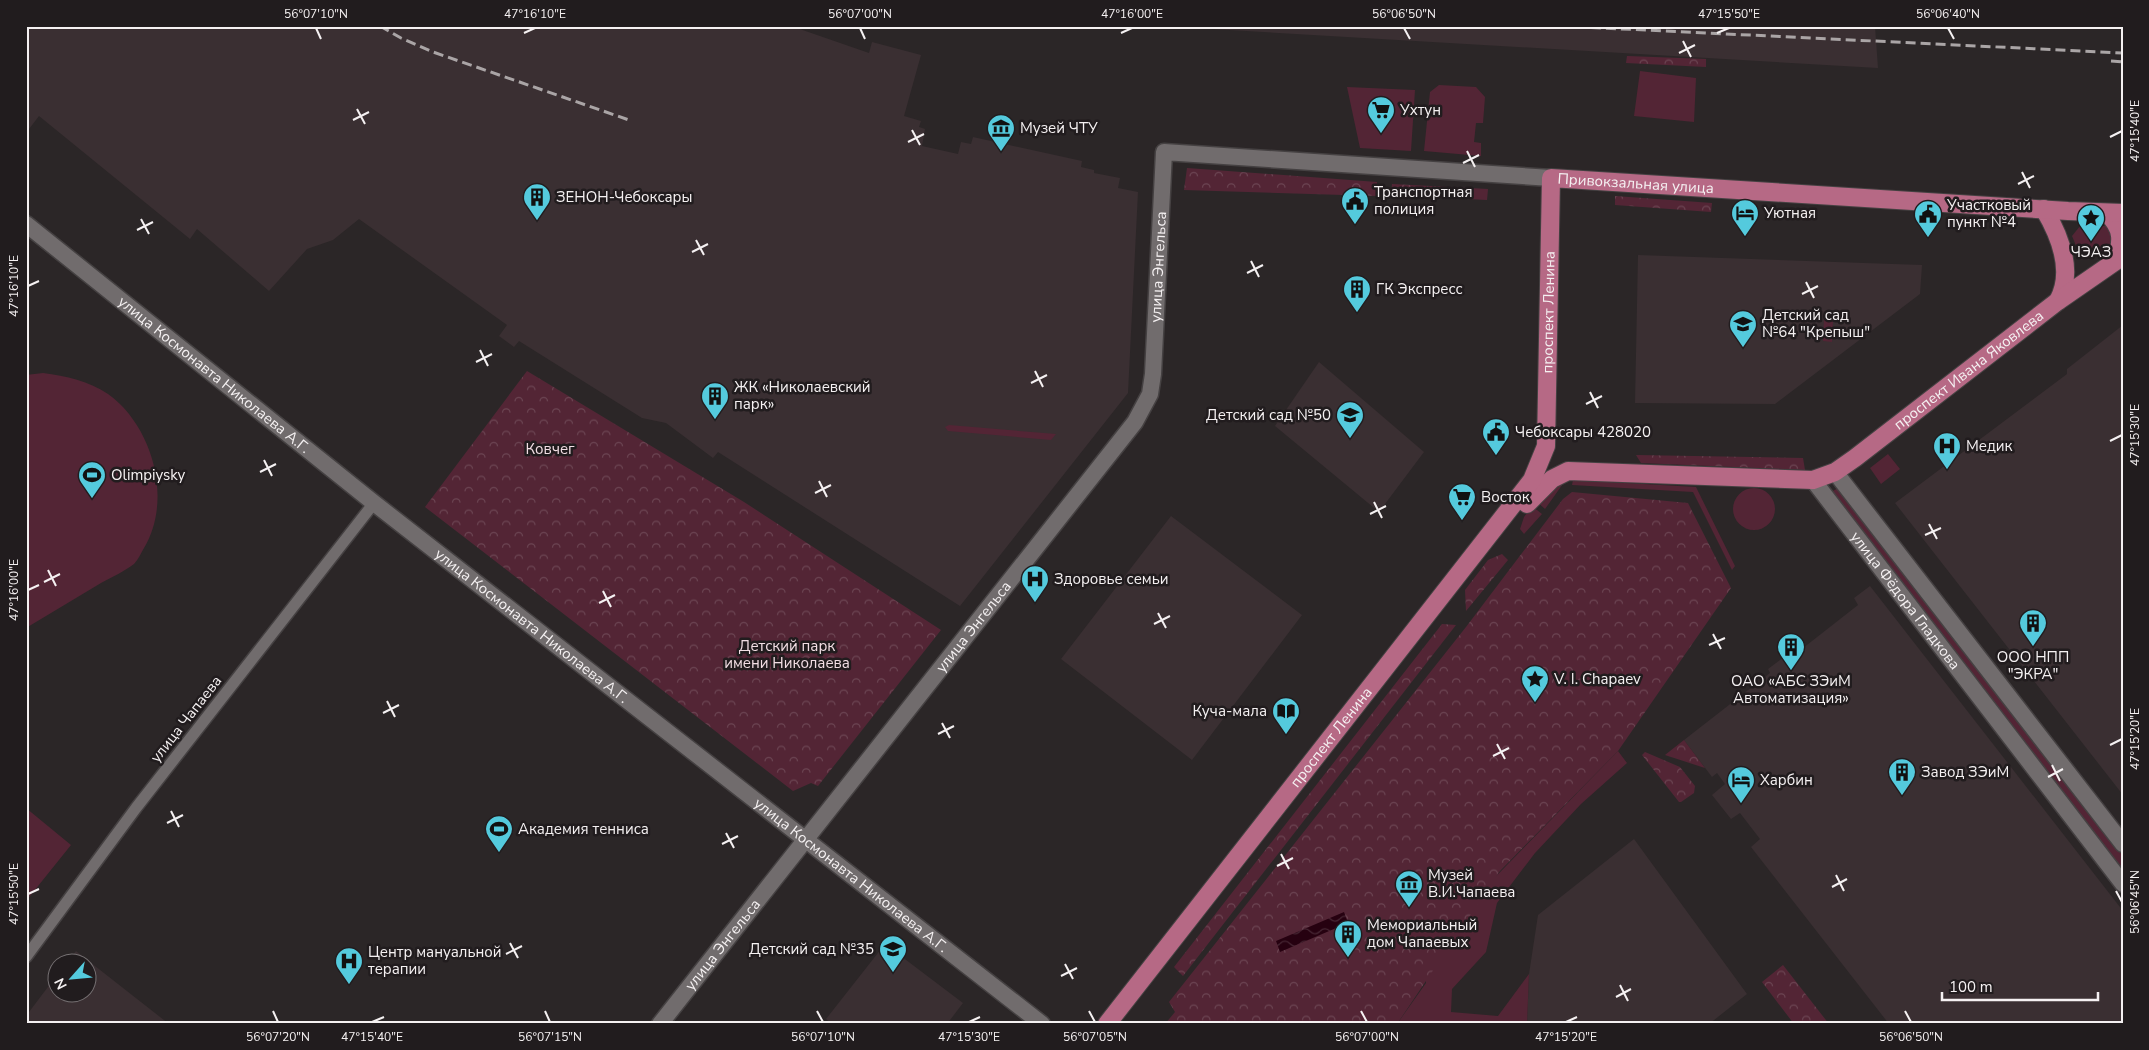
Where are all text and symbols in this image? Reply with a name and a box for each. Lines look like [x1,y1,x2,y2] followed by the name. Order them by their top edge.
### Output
[284,6,348,22] text: 56°07'10"N
[504,6,566,22] text: 47°16'10"E
[828,6,892,22] text: 56°07'00"N
[1101,6,1163,22] text: 47°16'00"E
[1372,6,1436,22] text: 56°06'50"N
[1698,6,1760,22] text: 47°15'50"E
[1916,6,1980,22] text: 56°06'40"N
[1366,95,1396,134] supermarket icon: Ухтун
[1399,100,1441,120] place label: Ухтун
[2127,100,2143,162] text: 47°15'40"E
[986,113,1016,152] museum icon: Музей ЧТУ
[1020,118,1098,138] place label: Музей ЧТУ
[1557,168,1714,198] street label: Привокзальная улица
[522,182,552,221] building icon: ЗЕНОН-Чебоксары
[1374,182,1473,219] place label: Транспортная полиция
[1340,186,1370,225] public building icon: Транспортная полиция
[556,187,692,207] place label: ЗЕНОН-Чебоксары
[1946,195,2031,232] place label: Участковый пункт №4
[1730,198,1760,237] hotel icon: Уютная
[1913,199,1943,238] public building icon: Участковый пункт №4
[1763,203,1816,223] place label: Уютная
[2076,203,2106,242] place icon: ЧЭАЗ
[1146,211,1171,323] street label: улица Энгельса
[2071,242,2111,262] place label: ЧЭАЗ
[1537,251,1560,373] street label: проспект Ленина
[6,255,22,317] text: 47°16'10"E
[1342,274,1372,313] building icon: ГК Экспресс
[1376,279,1463,299] place label: ГК Экспресс
[114,292,314,458] street label: улица Космонавта Николаева А.Г.
[1762,305,1870,342] place label: Детский сад №64 "Крепыш"
[1890,306,2048,434] street label: проспект Ивана Яковлева
[1728,309,1758,348] school or university icon: Детский сад №64 "Крепыш"
[734,377,871,414] place label: ЖК «Николаевский парк»
[700,381,730,420] building icon: ЖК «Николаевский парк»
[1335,400,1365,439] school or university icon: Детский сад №50
[2127,404,2143,466] text: 47°15'30"E
[1206,405,1331,425] place label: Детский сад №50
[1481,417,1511,456] public building icon: Чебоксары 428020
[1515,422,1651,442] place label: Чебоксары 428020
[1932,431,1962,470] hospital icon: Медик
[1966,436,2013,456] place label: Медик
[525,439,575,459] park label: Ковчег
[77,460,107,499] sports icon: Olimpiysky
[111,465,186,485] place label: Olimpiysky
[1447,482,1477,521] supermarket icon: Восток
[1481,487,1530,507] place label: Восток
[1846,527,1965,674] street label: улица Фёдора Гладкова
[431,544,633,708] street label: улица Космонавта Николаева А.Г.
[6,559,22,621] text: 47°16'00"E
[1020,564,1050,603] hospital icon: Здоровье семьи
[1054,569,1169,589] place label: Здоровье семьи
[931,577,1016,677] street label: улица Энгельса
[2018,608,2048,647] building icon: ООО НПП "ЭКРА"
[1776,632,1806,671] building icon: ОАО «АБС ЗЭиМ Автоматизация»
[724,636,850,673] park label: Детский парк имени Николаева
[1997,647,2069,684] place label: ООО НПП "ЭКРА"
[1520,664,1550,703] place icon: V. I. Chapaev
[1553,669,1641,689] place label: V. I. Chapaev
[146,671,226,767] street label: улица Чапаева
[1731,671,1851,708] place label: ОАО «АБС ЗЭиМ Автоматизация»
[1286,683,1377,792] street label: проспект Ленина
[1271,696,1301,735] library icon: Куча-мала
[1192,701,1267,721] place label: Куча-мала
[2127,708,2143,770] text: 47°15'20"E
[1887,757,1917,796] building icon: Завод ЗЭиМ
[1921,762,2009,782] place label: Завод ЗЭиМ
[1726,765,1756,804] hotel icon: Харбин
[1760,770,1813,790] place label: Харбин
[750,793,952,957] street label: улица Космонавта Николаева А.Г.
[484,814,514,853] sports icon: Академия тенниса
[518,819,649,839] place label: Академия тенниса
[6,863,22,925] text: 47°15'50"E
[1428,865,1515,902] place label: Музей В.И.Чапаева
[1394,869,1424,908] museum icon: Музей В.И.Чапаева
[2127,870,2143,934] text: 56°06'45"N
[680,895,765,995] street label: улица Энгельса
[1367,915,1477,952] place label: Мемориальный дом Чапаевых
[1333,919,1363,958] building icon: Мемориальный дом Чапаевых
[878,934,908,973] school or university icon: Детский сад №35
[749,939,874,959] place label: Детский сад №35
[368,942,502,979] place label: Центр мануальной терапии
[334,946,364,985] hospital icon: Центр мануальной терапии
[48,952,98,1002] north arrow
[1942,970,2098,1002] scale bar
[50,975,72,993] text: N
[1949,977,1993,997] text: 100 m
[246,1029,310,1045] text: 56°07'20"N
[341,1029,403,1045] text: 47°15'40"E
[518,1029,582,1045] text: 56°07'15"N
[791,1029,855,1045] text: 56°07'10"N
[938,1029,1000,1045] text: 47°15'30"E
[1063,1029,1127,1045] text: 56°07'05"N
[1335,1029,1399,1045] text: 56°07'00"N
[1535,1029,1597,1045] text: 47°15'20"E
[1879,1029,1943,1045] text: 56°06'50"N

